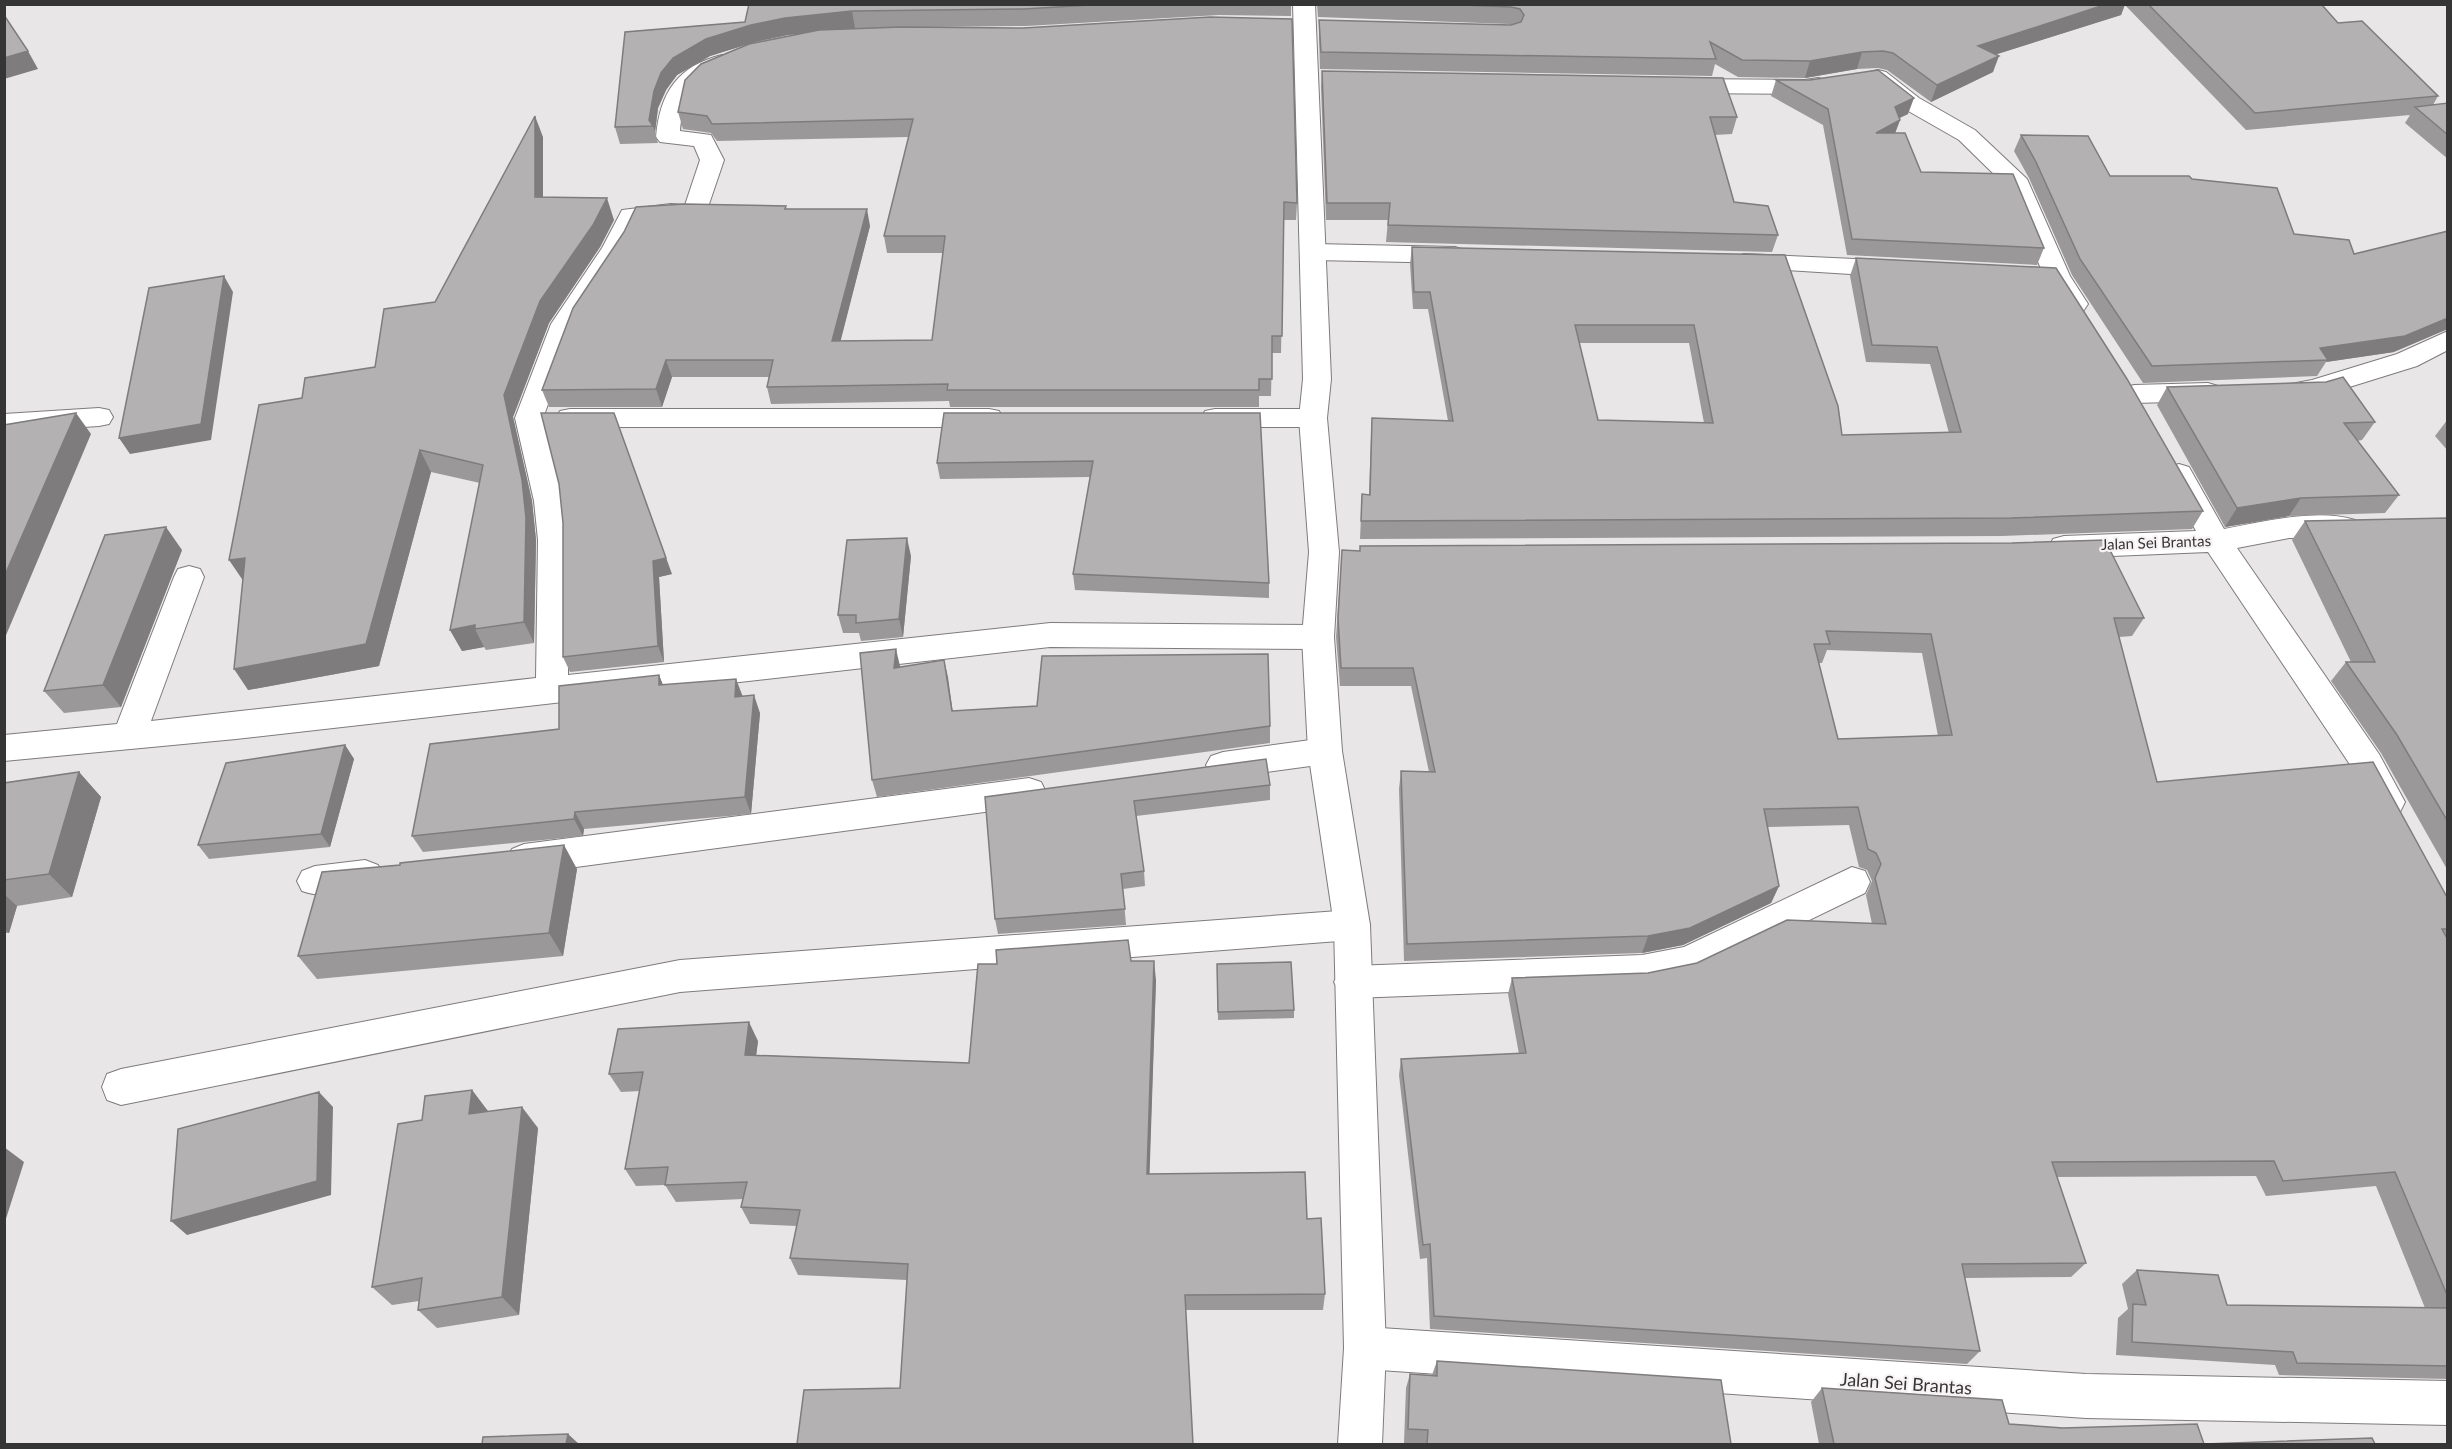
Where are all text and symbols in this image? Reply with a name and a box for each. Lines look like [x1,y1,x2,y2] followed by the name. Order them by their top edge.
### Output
[2101,531,2211,553] street label: Jalan Sei Brantas
[1839,1367,1973,1399] street label: Jalan Sei Brantas

